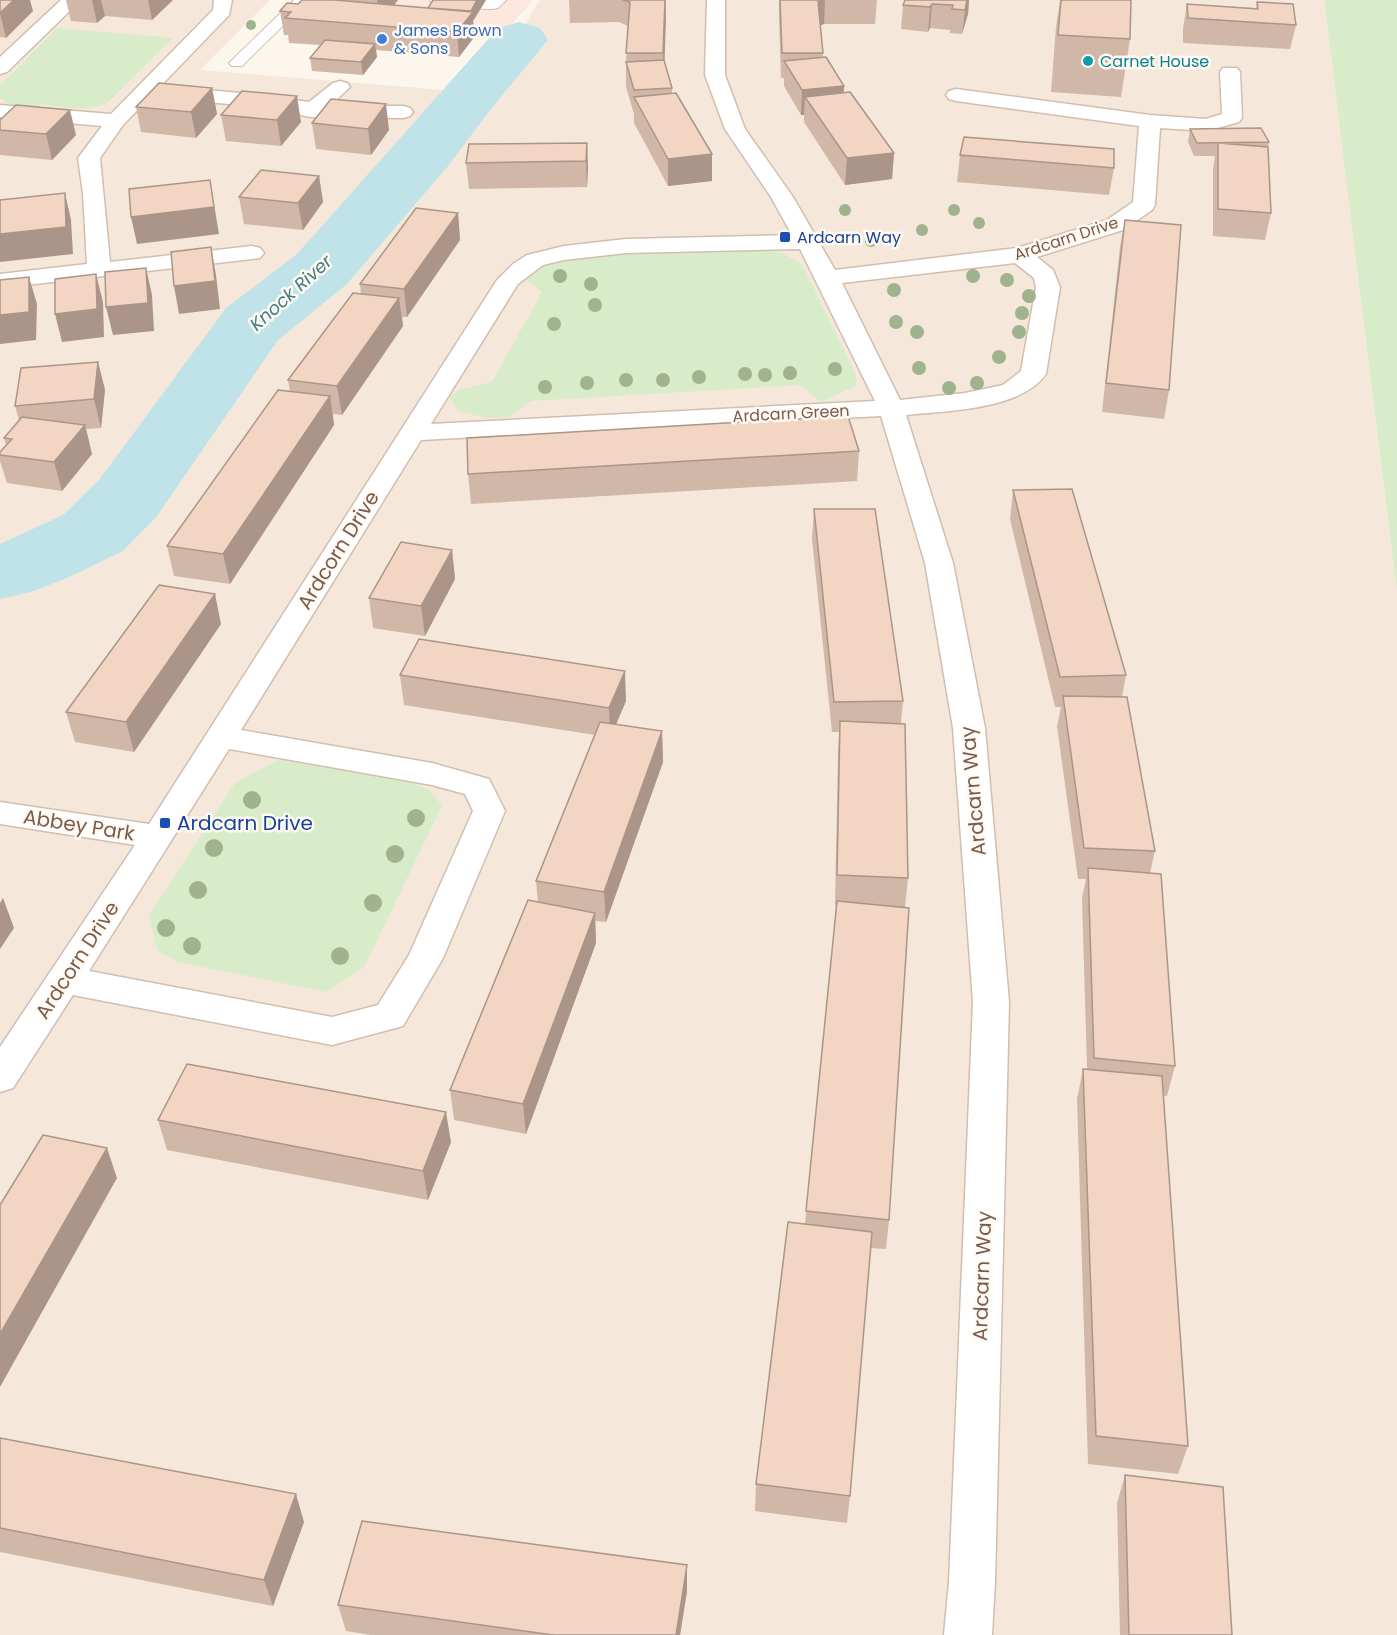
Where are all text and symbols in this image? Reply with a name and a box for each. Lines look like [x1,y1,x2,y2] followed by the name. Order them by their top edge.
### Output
[394,19,502,60] place label: James Brown & Sons
[375,32,389,46] marker: James Brown & Sons
[1100,50,1209,73] place label: Carnet House
[1081,54,1095,68] marker: Carnet House
[1011,211,1121,266] street label: Ardcarn Drive
[797,226,901,249] place label: Ardcarn Way
[778,230,792,244] marker: Ardcarn Way
[244,248,338,336] water label: Knock River
[732,399,850,428] street label: Ardcarn Green
[290,485,386,615] street label: Ardcorn Drive
[953,725,993,857] street label: Ardcarn Way
[21,802,137,848] street label: Abbey Park
[177,809,313,837] place label: Ardcarn Drive
[158,816,172,830] marker: Ardcarn Drive
[28,896,126,1024] street label: Ardcorn Drive
[966,1211,998,1341] street label: Ardcarn Way

